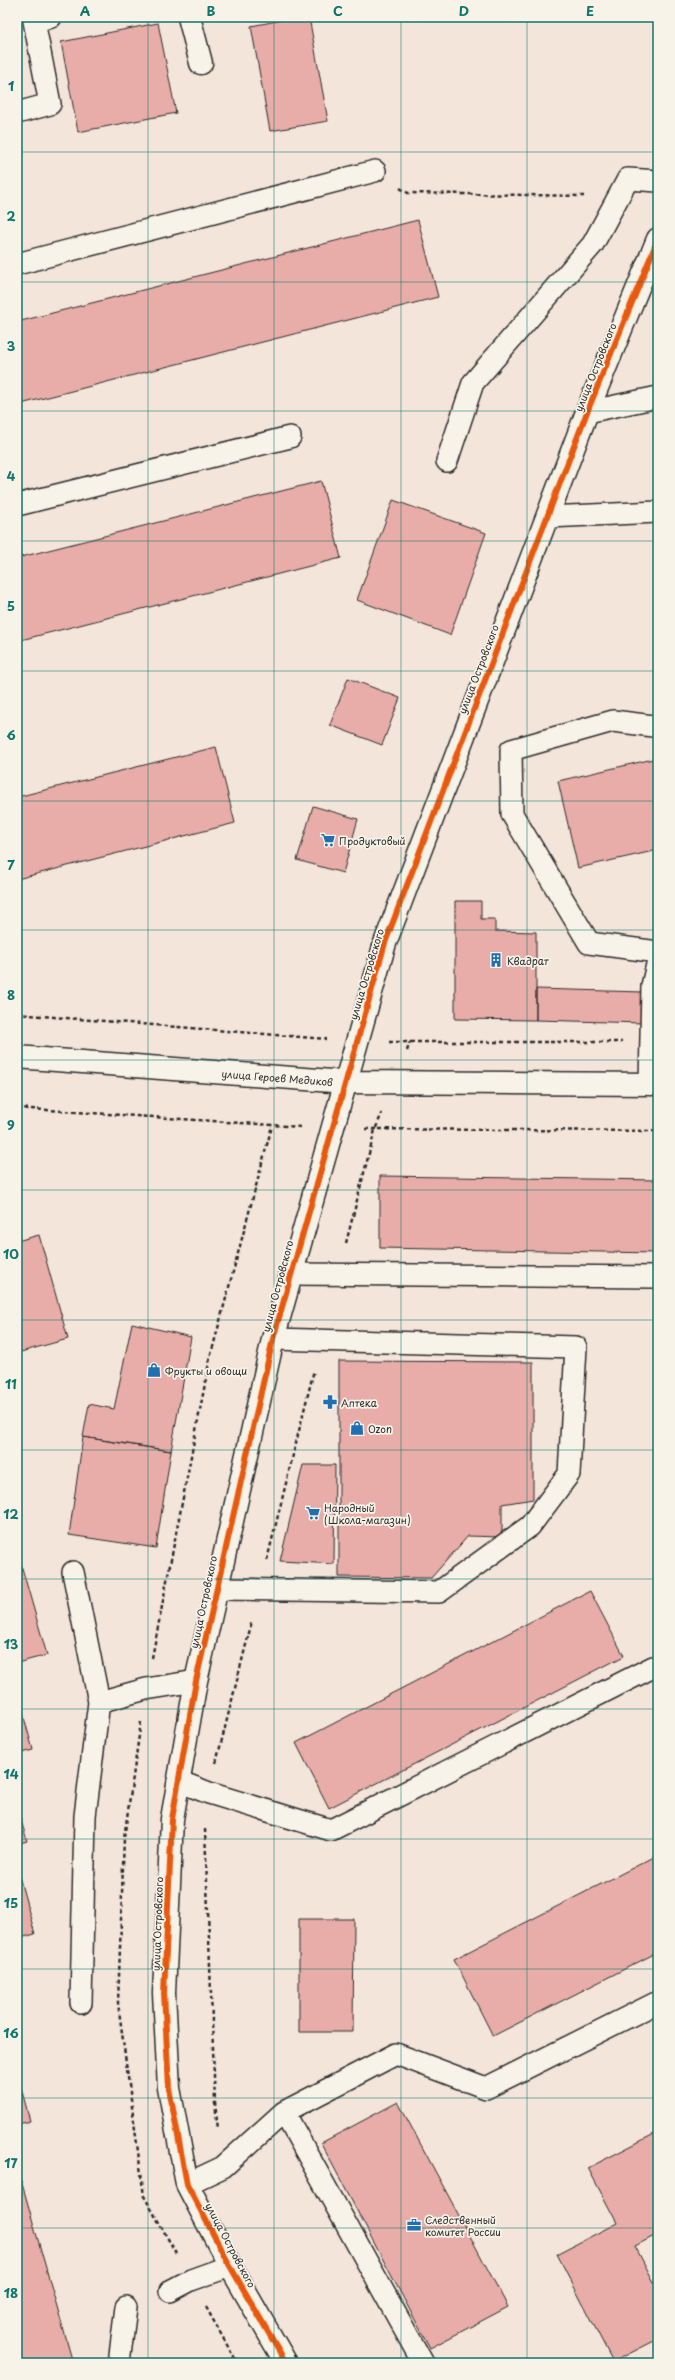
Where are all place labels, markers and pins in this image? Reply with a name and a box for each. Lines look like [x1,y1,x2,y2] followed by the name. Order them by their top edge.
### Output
[320,832,336,848] supermarket icon: Продуктовый
[339,833,406,848] place label: Продуктовый
[488,952,504,968] building icon: Квадрат
[507,953,550,968] place label: Квадрат
[146,1362,162,1378] shop icon: Фрукты и овощи
[165,1363,247,1378] place label: Фрукты и овощи
[322,1394,338,1410] pharmacy icon: Аптека
[341,1395,378,1410] place label: Аптека
[349,1420,365,1436] shop icon: Ozon
[368,1421,392,1436] place label: Ozon
[324,1500,411,1527] place label: Народный (Школа-магазин)
[305,1505,321,1521] supermarket icon: Народный (Школа-магазин)
[425,2212,501,2239] place label: Следственный комитет России
[406,2217,422,2233] office icon: Следственный комитет России

